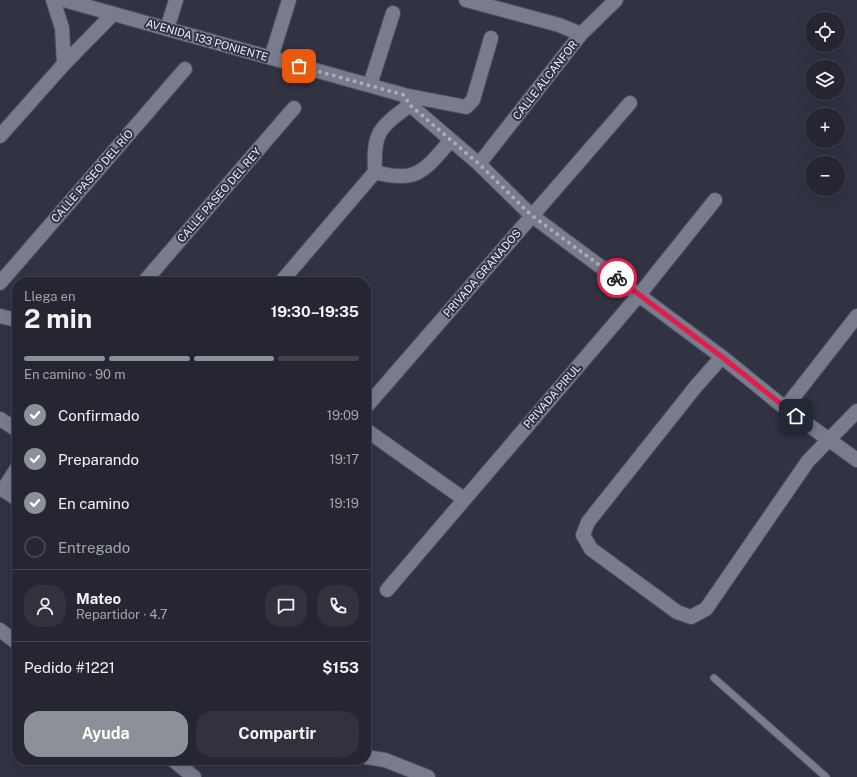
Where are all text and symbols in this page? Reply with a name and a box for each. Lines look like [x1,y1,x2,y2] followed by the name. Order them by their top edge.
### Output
[805,12,845,196] map controls
[805,12,845,52] button: locate
[145,17,269,63] street label: AVENIDA 133 PONIENTE
[510,38,580,122] street label: CALLE ALCANFOR
[282,49,316,83] pin
[288,55,310,77] icon: bag
[805,60,845,100] button: layers
[805,108,845,148] button: +
[48,127,135,225] street label: CALLE PASEO DEL RÍO
[175,145,263,245] street label: CALLE PASEO DEL REY
[805,156,845,196] button: −
[441,227,523,319] street label: PRIVADA GRANADOS
[597,258,637,298] courier
[606,267,628,289] icon: bike
[24,289,75,304] text: Llega en
[24,303,92,334] text: 2 min
[271,303,359,320] text: 19:30–19:35
[521,362,583,430] street label: PRIVADA PIRUL
[24,367,125,382] text: En camino · 90 m
[779,399,813,433] pin
[24,404,46,426] icon: check
[785,405,807,427] icon: home
[58,407,139,424] text: Confirmado
[327,408,359,423] text: 19:09
[24,448,46,470] icon: check
[58,451,139,468] text: Preparando
[330,452,359,467] text: 19:17
[24,492,46,514] icon: check
[58,495,130,512] text: En camino
[329,496,359,511] text: 19:19
[58,539,130,556] text: Entregado
[24,585,66,627] button: person
[265,585,307,627] button: chat
[317,585,359,627] button: phone
[76,590,121,607] text: Mateo
[76,607,168,622] text: Repartidor · 4.7
[24,659,115,676] text: Pedido #1221
[322,659,359,676] text: $153
[24,711,188,757] button: Ayuda
[196,711,359,757] button: Compartir

